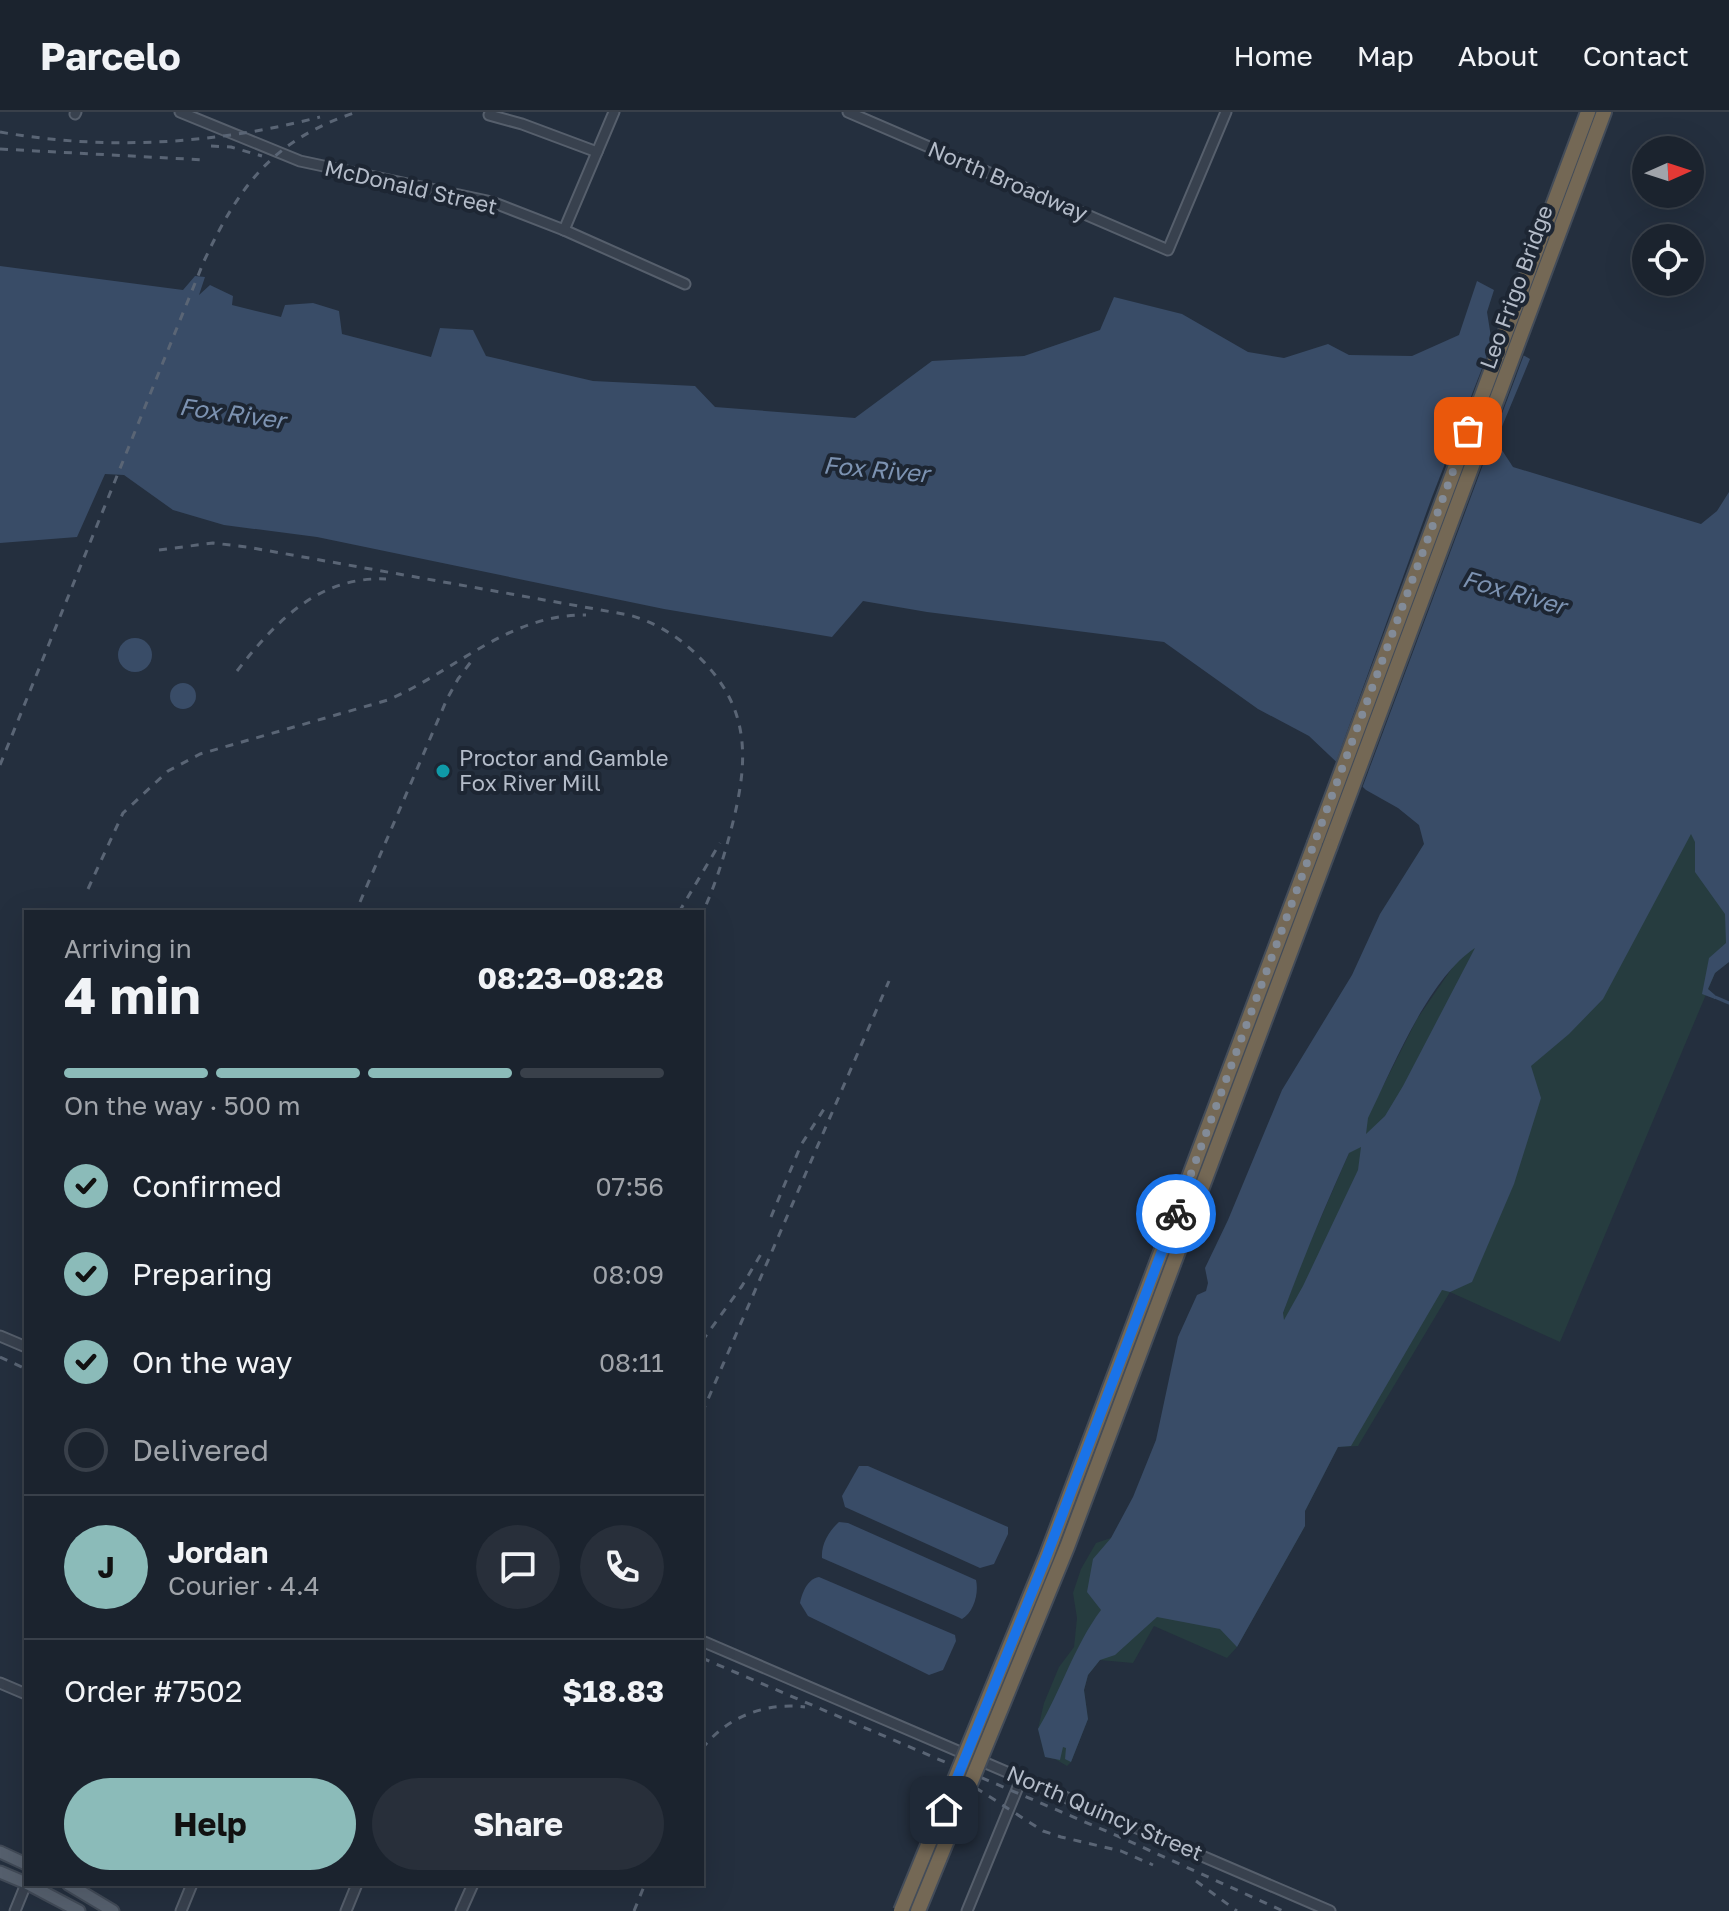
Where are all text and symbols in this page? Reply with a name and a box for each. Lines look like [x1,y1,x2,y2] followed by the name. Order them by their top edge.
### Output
[40,33,181,78] text: Parcelo
[1234,39,1313,72] text: Home
[1357,39,1414,72] text: Map
[1458,39,1539,72] text: About
[1583,39,1689,72] text: Contact
[924,135,1092,226] street label: North Broadway
[1632,136,1704,208] north arrow
[1632,136,1704,296] map controls
[322,154,500,220] street label: McDonald Street
[1473,201,1558,373] street label: Leo Frigo Bridge
[1632,224,1704,296] button: locate
[178,391,290,435] water label: Fox River
[1434,397,1502,465] pin
[1446,409,1490,453] icon: bag
[822,449,934,488] water label: Fox River
[1459,563,1573,621] water label: Fox River
[459,744,669,796] place label: Proctor and Gamble Fox River Mill
[434,762,452,780] marker: Proctor and Gamble Fox River Mill
[64,933,192,964] text: Arriving in
[477,960,664,996] text: 08:23–08:28
[64,963,201,1025] text: 4 min
[64,1090,301,1121] text: On the way · 500 m
[64,1164,108,1208] icon: check
[132,1168,282,1204] text: Confirmed
[595,1171,664,1202] text: 07:56
[1136,1174,1216,1254] courier
[1154,1192,1198,1236] icon: bike
[64,1252,108,1296] icon: check
[132,1256,273,1292] text: Preparing
[592,1259,664,1290] text: 08:09
[64,1340,108,1384] icon: check
[132,1344,292,1380] text: On the way
[599,1347,664,1378] text: 08:11
[132,1432,269,1468] text: Delivered
[476,1525,560,1609] button: chat
[580,1525,664,1609] button: phone
[168,1534,268,1570] text: Jordan
[97,1549,115,1585] text: J
[168,1570,320,1601] text: Courier · 4.4
[64,1673,242,1709] text: Order #7502
[562,1673,664,1709] text: $18.83
[1003,1759,1207,1866] street label: North Quincy Street
[910,1776,978,1844] pin
[64,1778,356,1870] button: Help
[372,1778,664,1870] button: Share
[922,1788,966,1832] icon: home

